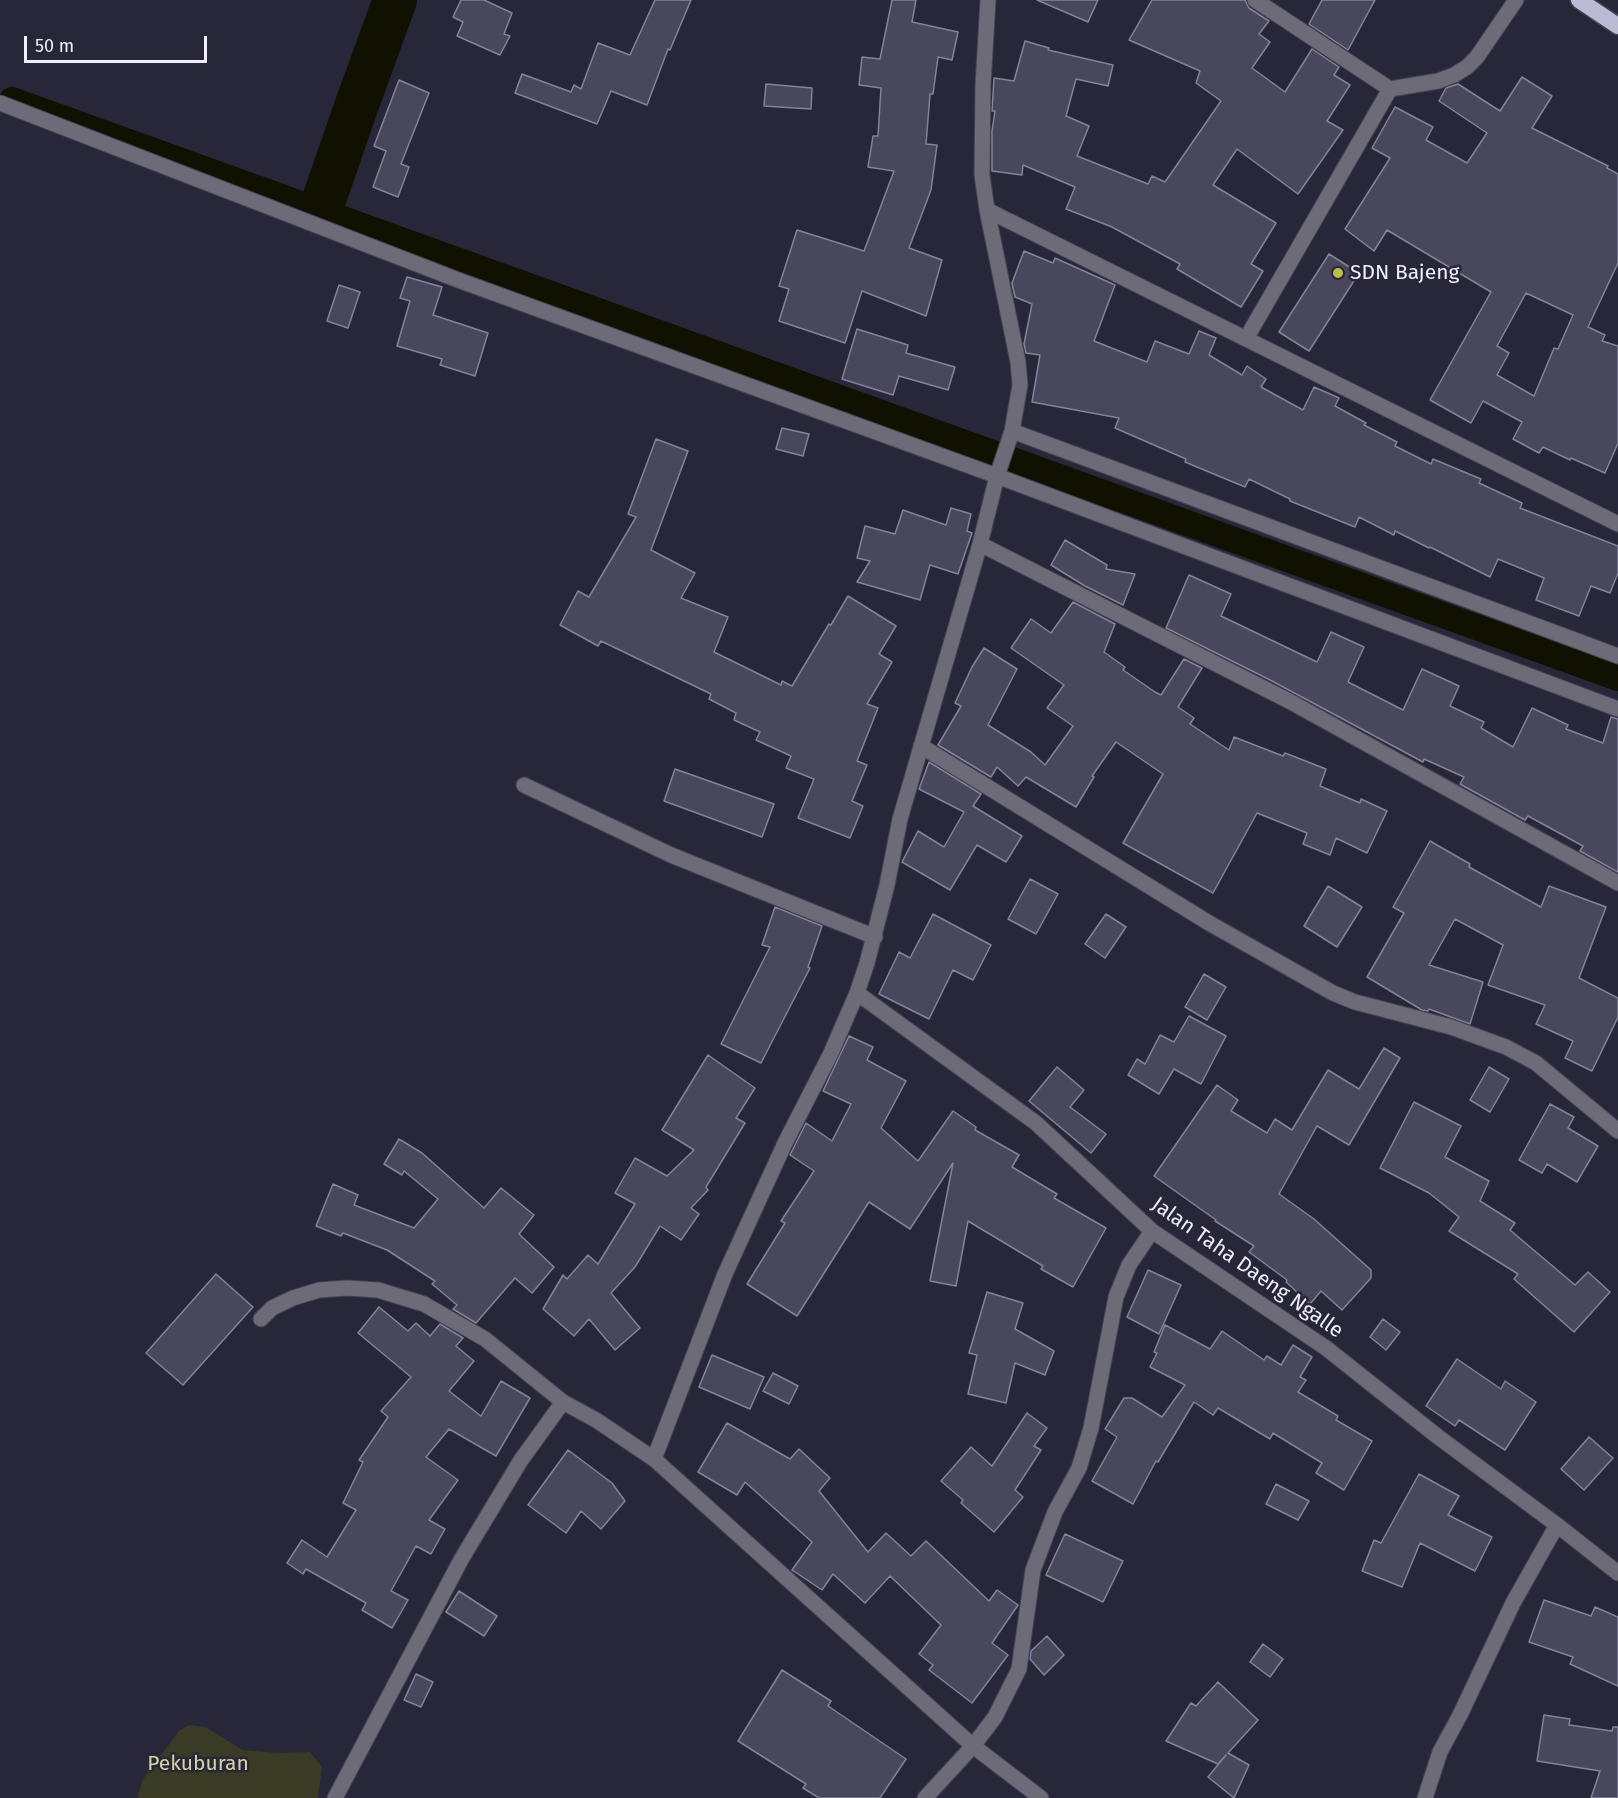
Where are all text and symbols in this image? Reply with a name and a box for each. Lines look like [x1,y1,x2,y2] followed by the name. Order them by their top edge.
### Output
[27,24,210,62] scale bar
[35,35,74,57] text: 50 m
[1350,260,1459,286] place label: SDN Bajeng
[1331,266,1345,280] marker: SDN Bajeng
[1146,1192,1348,1344] street label: Jalan Taha Daeng Ngalle
[147,1751,249,1777] park label: Pekuburan

